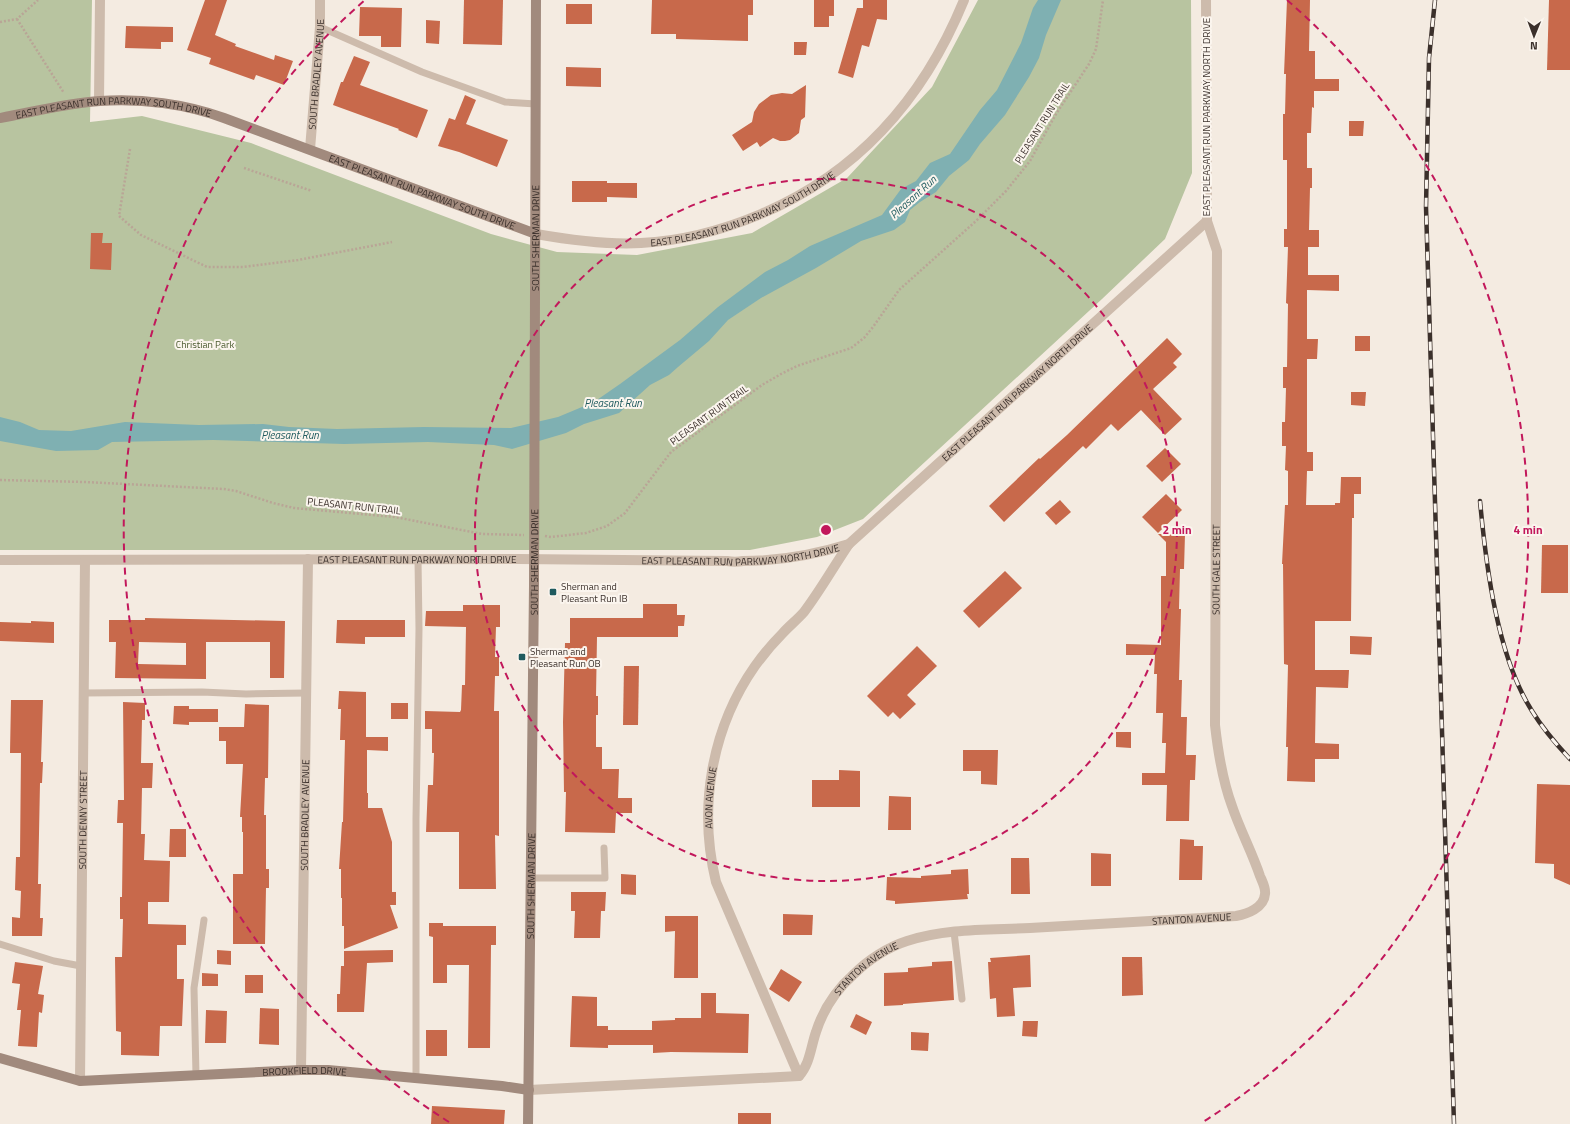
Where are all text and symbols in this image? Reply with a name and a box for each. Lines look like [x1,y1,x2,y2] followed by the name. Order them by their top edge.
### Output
[1514,16,1554,56] north arrow
[1199,17,1214,216] street label: EAST PLEASANT RUN PARKWAY NORTH DRIVE
[304,18,328,130] street label: SOUTH BRADLEY AVENUE
[1530,38,1538,54] text: N
[1011,79,1073,167] street label: PLEASANT RUN TRAIL
[14,93,214,122] street label: EAST PLEASANT RUN PARKWAY SOUTH DRIVE
[327,150,518,233] street label: EAST PLEASANT RUN PARKWAY SOUTH DRIVE
[650,167,838,250] street label: EAST PLEASANT RUN PARKWAY SOUTH DRIVE
[886,171,940,222] water label: Pleasant Run
[528,184,543,291] street label: SOUTH SHERMAN DRIVE
[938,320,1096,465] street label: EAST PLEASANT RUN PARKWAY NORTH DRIVE
[176,337,234,352] park label: Christian Park
[667,381,752,449] street label: PLEASANT RUN TRAIL
[584,395,642,411] water label: Pleasant Run
[261,427,319,443] water label: Pleasant Run
[307,494,402,518] street label: PLEASANT RUN TRAIL
[526,508,542,615] street label: SOUTH SHERMAN DRIVE
[1162,520,1192,539] text: 2 min
[1513,520,1543,539] text: 4 min
[819,523,833,537] centre of rings
[1208,524,1223,615] street label: SOUTH GALE STREET
[641,540,841,569] street label: EAST PLEASANT RUN PARKWAY NORTH DRIVE
[318,552,517,567] street label: EAST PLEASANT RUN PARKWAY NORTH DRIVE
[561,579,628,606] place label: Sherman and Pleasant Run IB
[548,587,558,597] marker: Sherman and Pleasant Run IB
[530,644,601,671] place label: Sherman and Pleasant Run OB
[517,652,527,662] marker: Sherman and Pleasant Run OB
[296,759,313,871] street label: SOUTH BRADLEY AVENUE
[701,765,720,829] street label: AVON AVENUE
[75,770,90,870] street label: SOUTH DENNY STREET
[523,832,539,939] street label: SOUTH SHERMAN DRIVE
[1151,909,1232,928] street label: STANTON AVENUE
[830,938,901,998] street label: STANTON AVENUE
[262,1062,348,1079] street label: BROOKFIELD DRIVE

